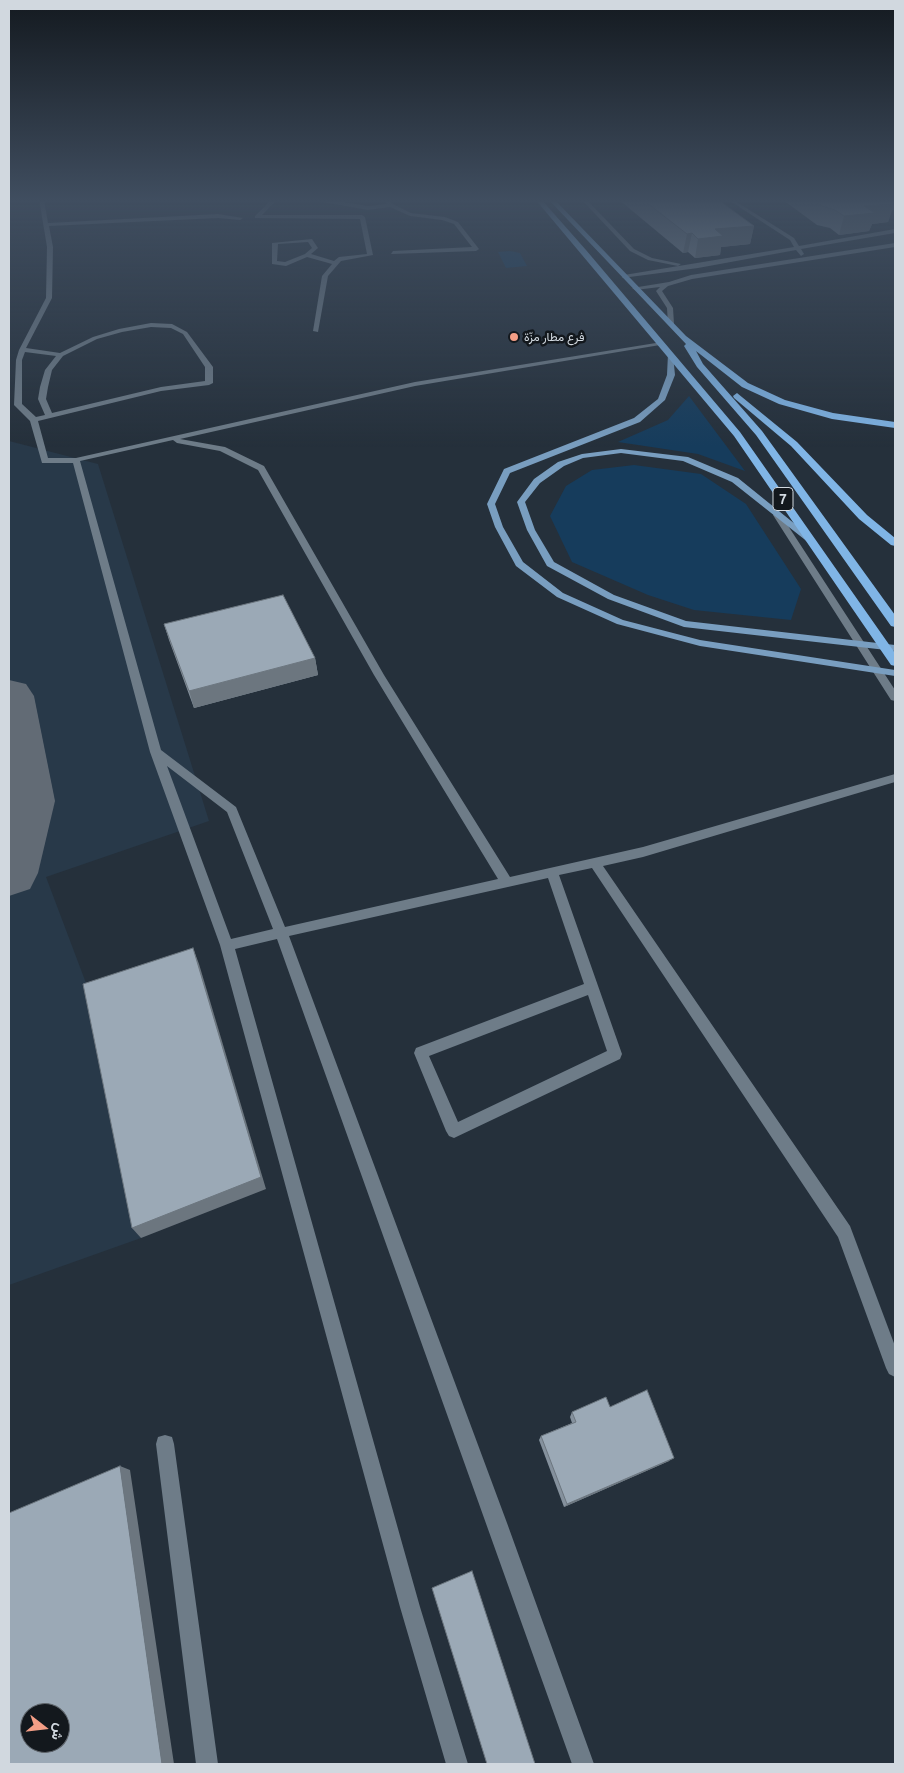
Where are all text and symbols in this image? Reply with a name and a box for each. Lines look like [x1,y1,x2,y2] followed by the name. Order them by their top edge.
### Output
[524,330,584,344] place label: فرع مطار مزّة
[508,331,520,343] marker: فرع مطار مزّة
[773,488,793,510] road number: 7
[20,1703,70,1753] north arrow
[48,1722,68,1742] text: ش

